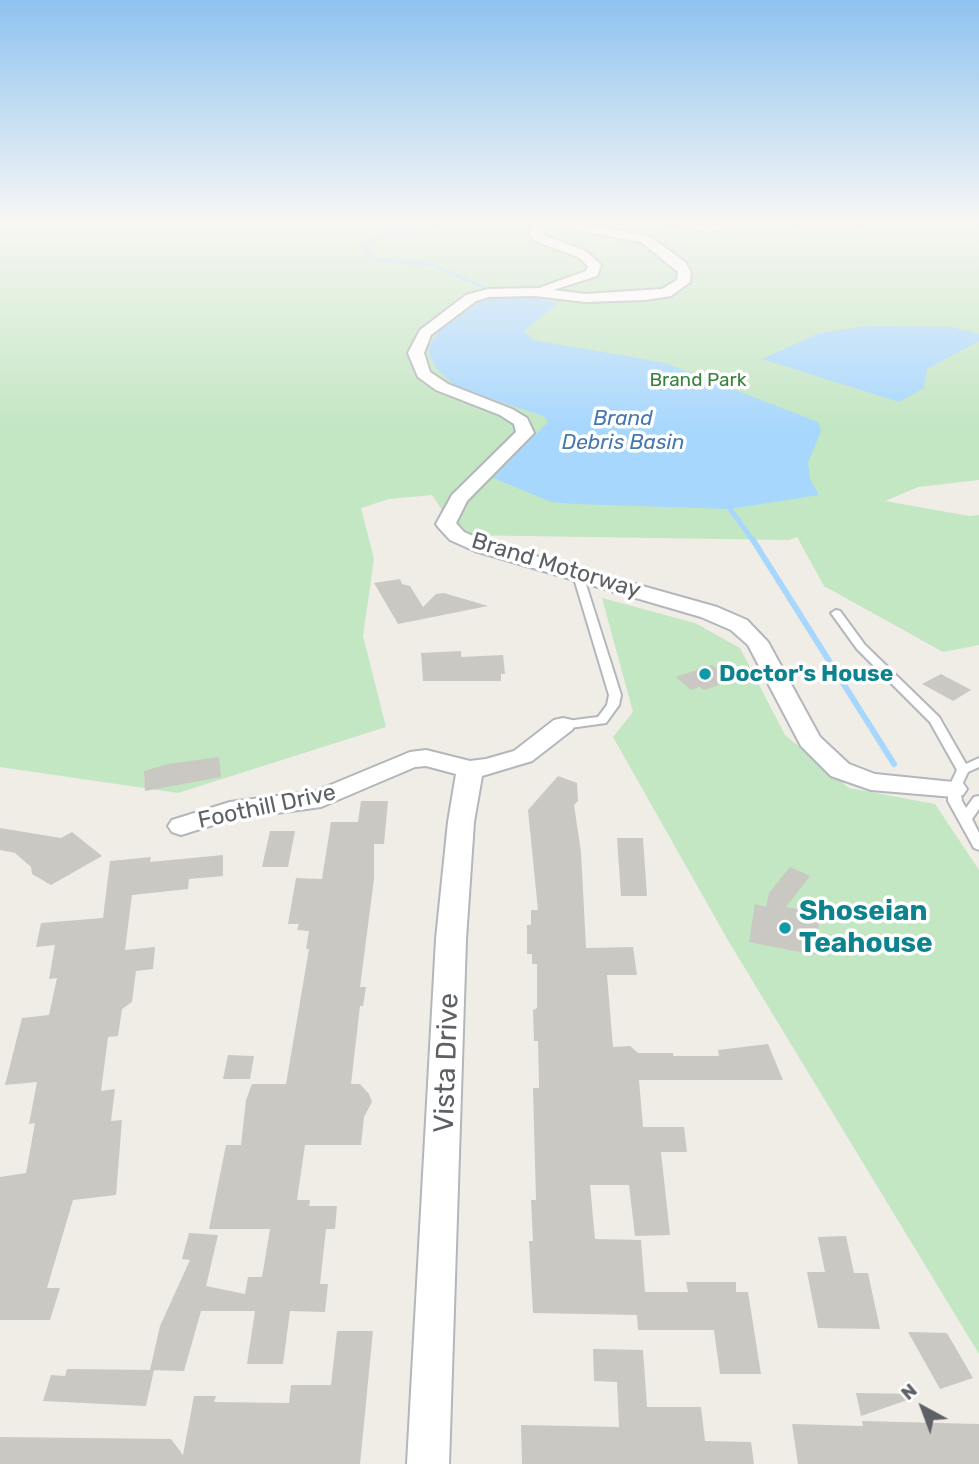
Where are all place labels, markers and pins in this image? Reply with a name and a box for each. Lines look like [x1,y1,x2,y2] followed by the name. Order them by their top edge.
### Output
[719,660,893,688] place label: Doctor's House
[697,666,713,682] marker: Doctor's House
[799,895,933,961] place label: Shoseian Teahouse
[777,920,793,936] marker: Shoseian Teahouse

